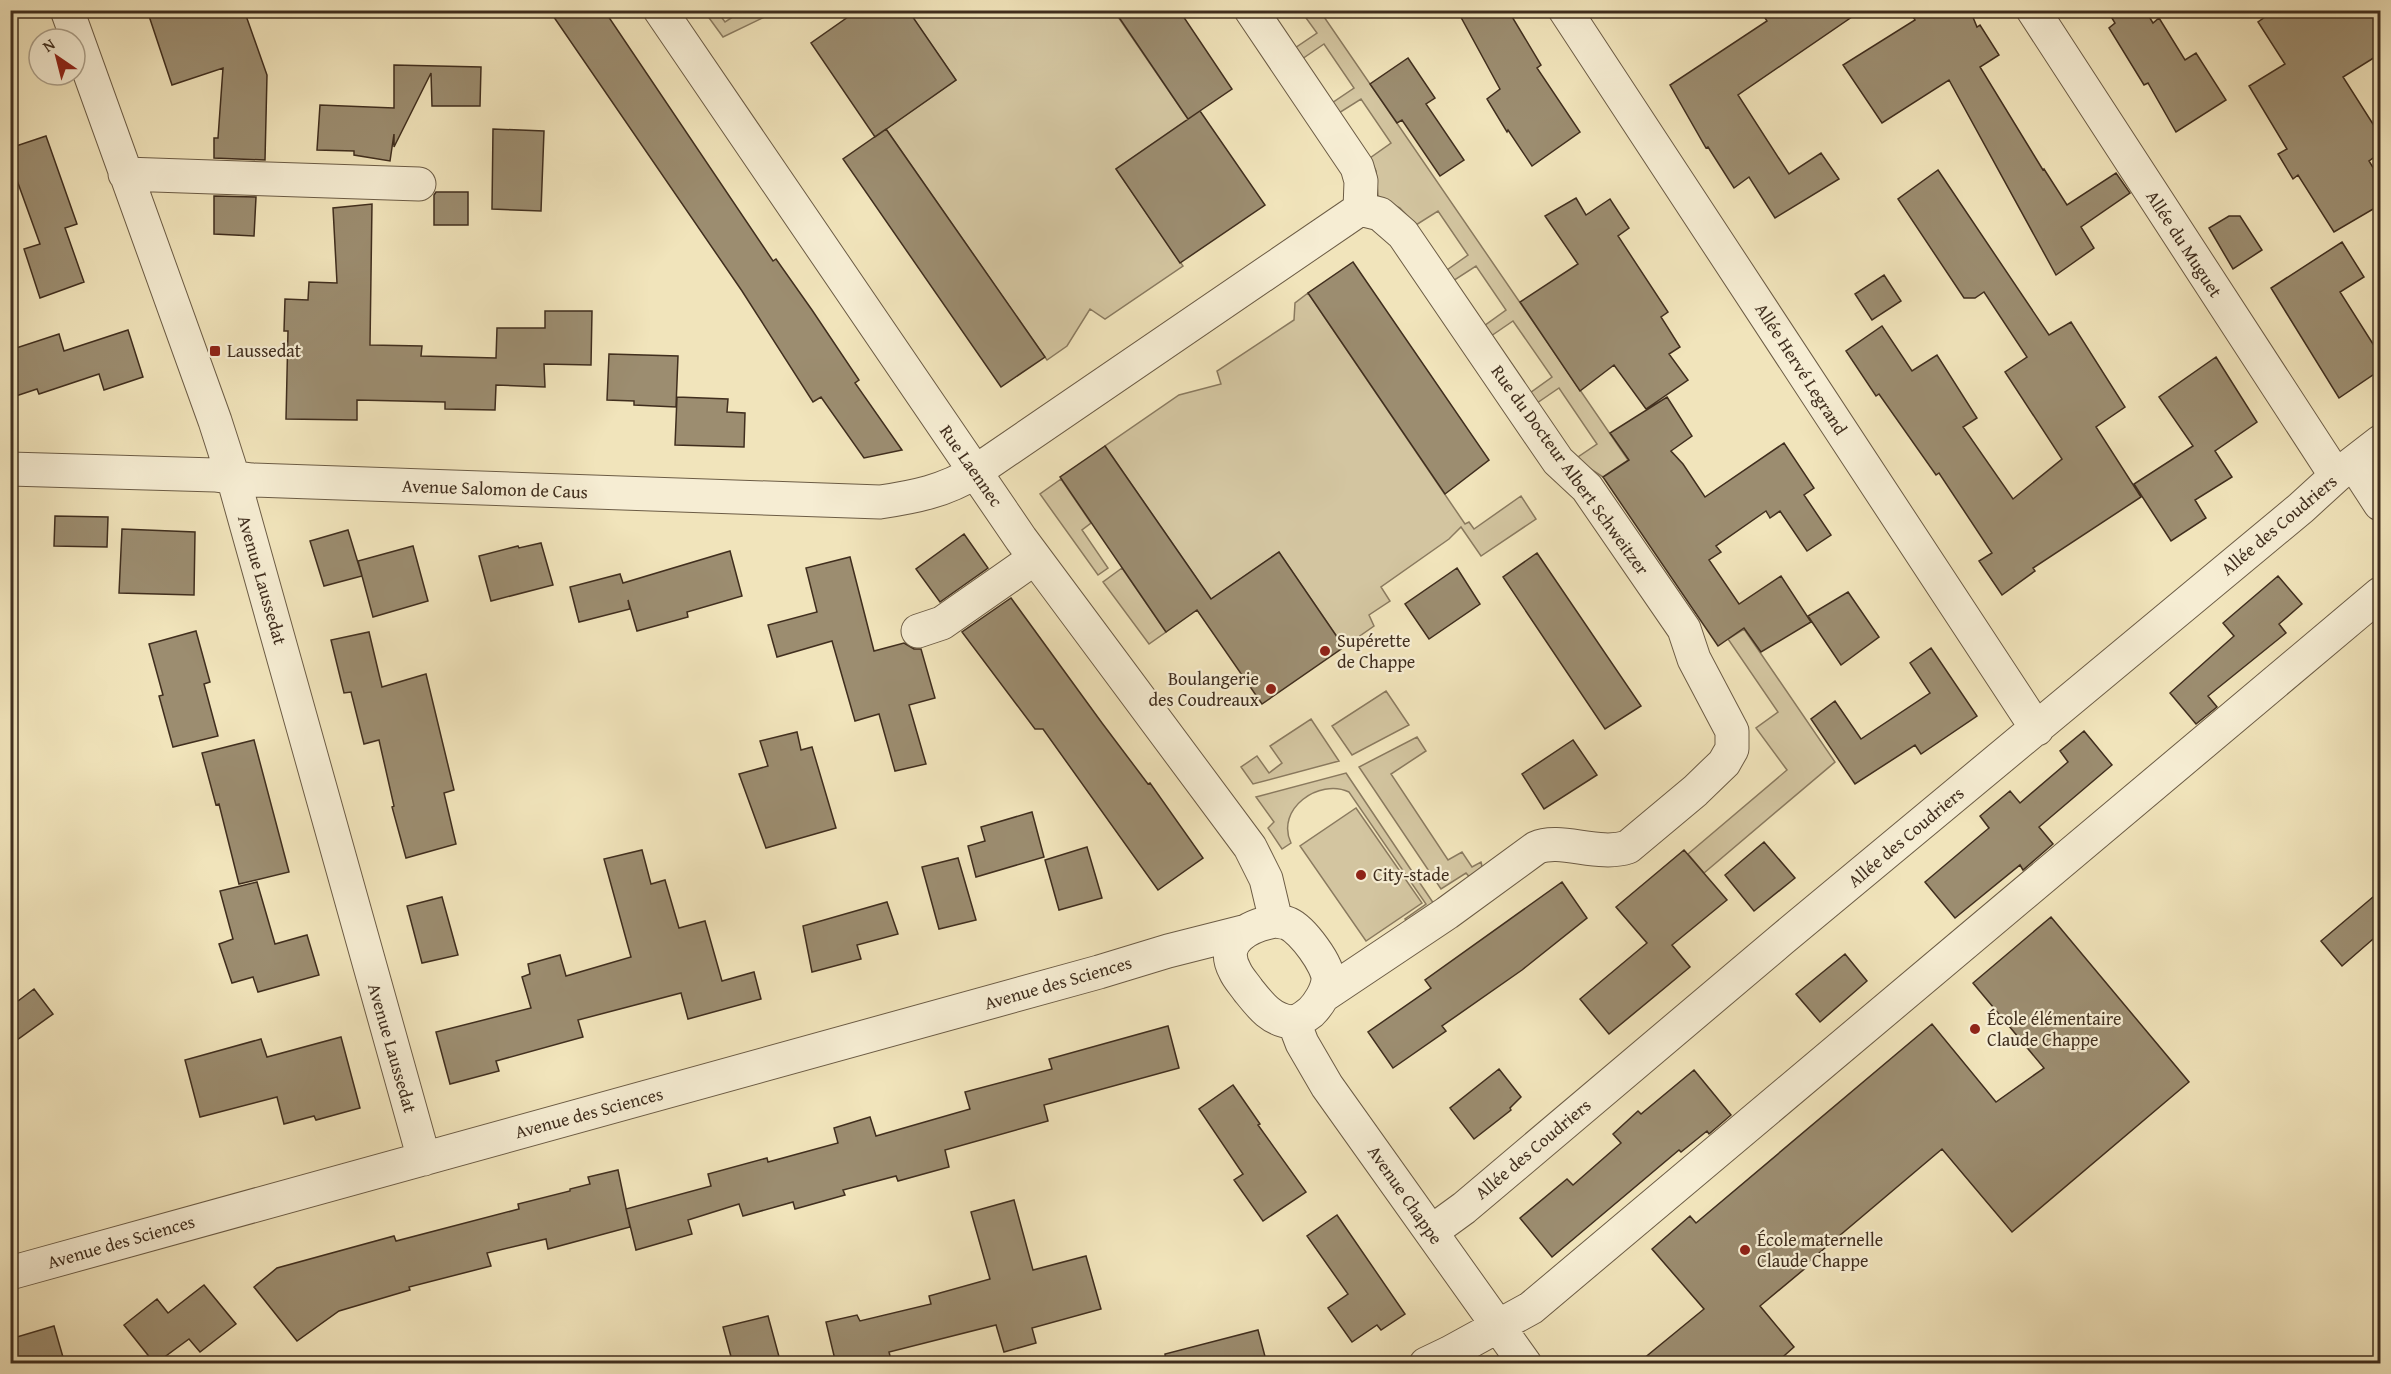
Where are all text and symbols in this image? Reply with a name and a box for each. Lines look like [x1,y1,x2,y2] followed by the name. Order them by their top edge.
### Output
[27,27,87,87] north arrow
[37,32,60,58] text: N
[2140,185,2230,303] street label: Allée du Muguet
[1749,297,1855,440] street label: Allée Hervé Legrand
[227,337,302,364] place label: Laussedat
[208,344,222,358] marker: Laussedat
[1485,359,1656,581] street label: Rue du Docteur Albert Schweitzer
[933,419,1010,512] street label: Rue Laennec
[2215,468,2343,582] street label: Allée des Coudriers
[402,472,588,505] street label: Avenue Salomon de Caus
[231,512,294,648] street label: Avenue Laussedat
[1337,627,1415,675] place label: Supérette de Chappe
[1318,644,1332,658] marker: Supérette de Chappe
[1149,665,1260,713] place label: Boulangerie des Coudreaux
[1264,682,1278,696] marker: Boulangerie des Coudreaux
[1842,780,1970,894] street label: Allée des Coudriers
[1373,861,1449,888] place label: City-stade
[1354,868,1368,882] marker: City-stade
[981,949,1135,1016] street label: Avenue des Sciences
[361,980,424,1116] street label: Avenue Laussedat
[1987,1005,2121,1053] place label: École élémentaire Claude Chappe
[1968,1022,1982,1036] marker: École élémentaire Claude Chappe
[512,1080,666,1145] street label: Avenue des Sciences
[1469,1092,1597,1206] street label: Allée des Coudriers
[1361,1140,1450,1250] street label: Avenue Chappe
[44,1208,198,1275] street label: Avenue des Sciences
[1757,1226,1883,1274] place label: École maternelle Claude Chappe
[1738,1243,1752,1257] marker: École maternelle Claude Chappe

